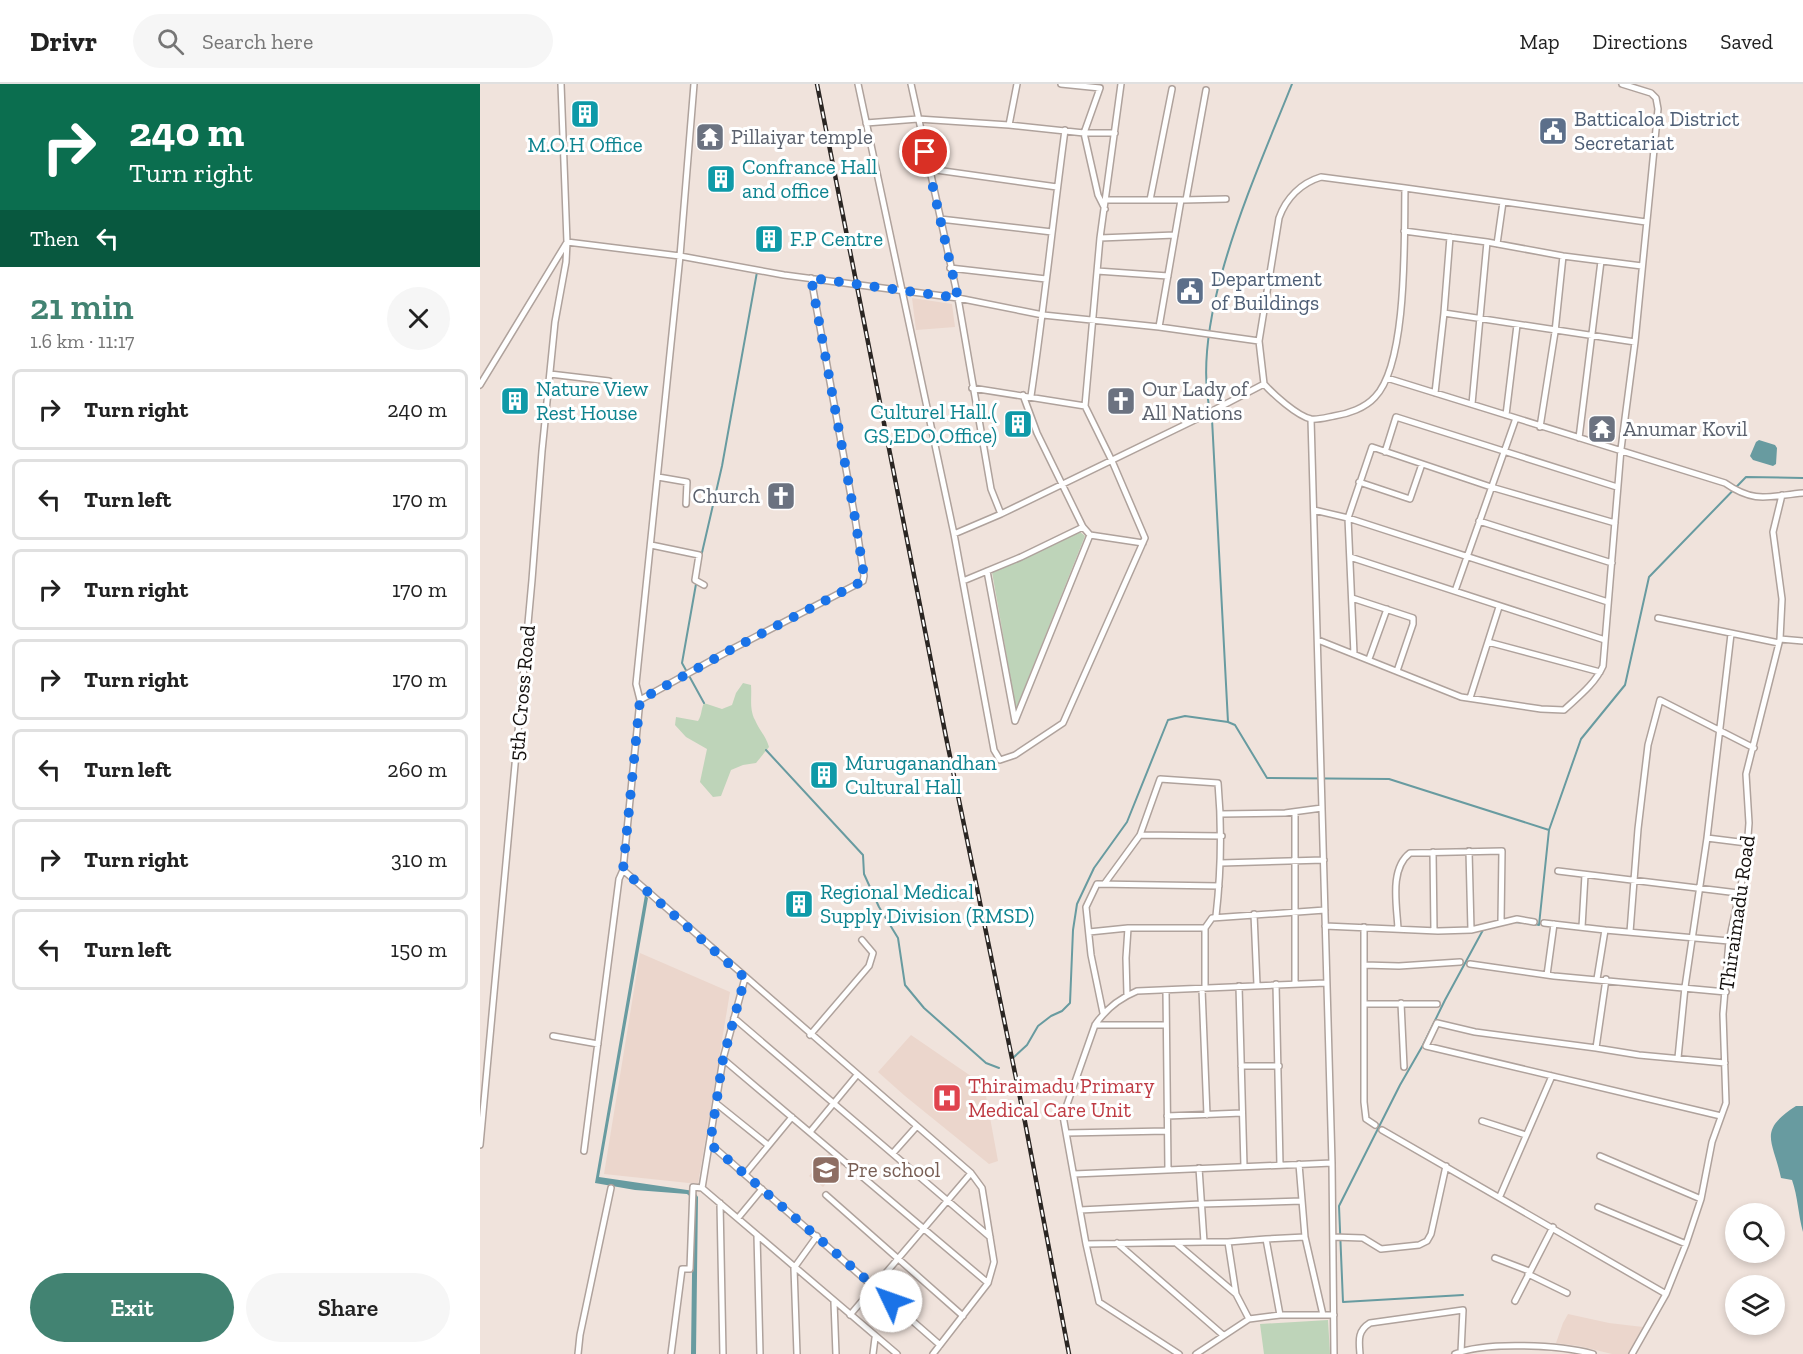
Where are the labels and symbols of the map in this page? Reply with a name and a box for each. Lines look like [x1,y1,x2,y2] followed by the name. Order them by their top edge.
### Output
[569,98,601,130] building icon: M.O.H Office
[1574,106,1739,155] place label: Batticaloa District Secretariat
[1537,115,1569,147] public building icon: Batticaloa District Secretariat
[694,121,726,153] temple icon: Pillaiyar temple
[731,124,873,149] place label: Pillaiyar temple
[899,126,950,177] pin
[527,132,643,157] place label: M.O.H Office
[742,154,878,203] place label: Confrance Hall and office
[705,163,737,195] building icon: Confrance Hall and office
[753,223,785,255] building icon: F.P Centre
[790,226,883,251] place label: F.P Centre
[1211,266,1322,315] place label: Department of Buildings
[1174,275,1206,307] public building icon: Department of Buildings
[536,376,648,425] place label: Nature View Rest House
[1142,376,1249,425] place label: Our Lady of All Nations
[499,385,531,417] building icon: Nature View Rest House
[1105,385,1137,417] church icon: Our Lady of All Nations
[864,399,997,448] place label: Culturel Hall.( GS,EDO.Office)
[1002,408,1034,440] building icon: Culturel Hall.( GS,EDO.Office)
[1586,413,1618,445] temple icon: Anumar Kovil
[1623,416,1748,441] place label: Anumar Kovil
[765,480,797,512] church icon: Church
[693,483,760,508] place label: Church
[503,623,540,762] street label: 5th Cross Road
[845,750,997,799] place label: Muruganandhan Cultural Hall
[808,759,840,791] building icon: Muruganandhan Cultural Hall
[1713,833,1760,992] street label: Thiraimadu Road
[820,879,1034,928] place label: Regional Medical Supply Division (RMSD)
[783,888,815,920] building icon: Regional Medical Supply Division (RMSD)
[968,1073,1155,1122] place label: Thiraimadu Primary Medical Care Unit
[931,1082,963,1114] hospital icon: Thiraimadu Primary Medical Care Unit
[810,1154,842,1186] school or university icon: Pre school
[847,1157,941,1182] place label: Pre school
[859,1269,923,1333] position arrow

